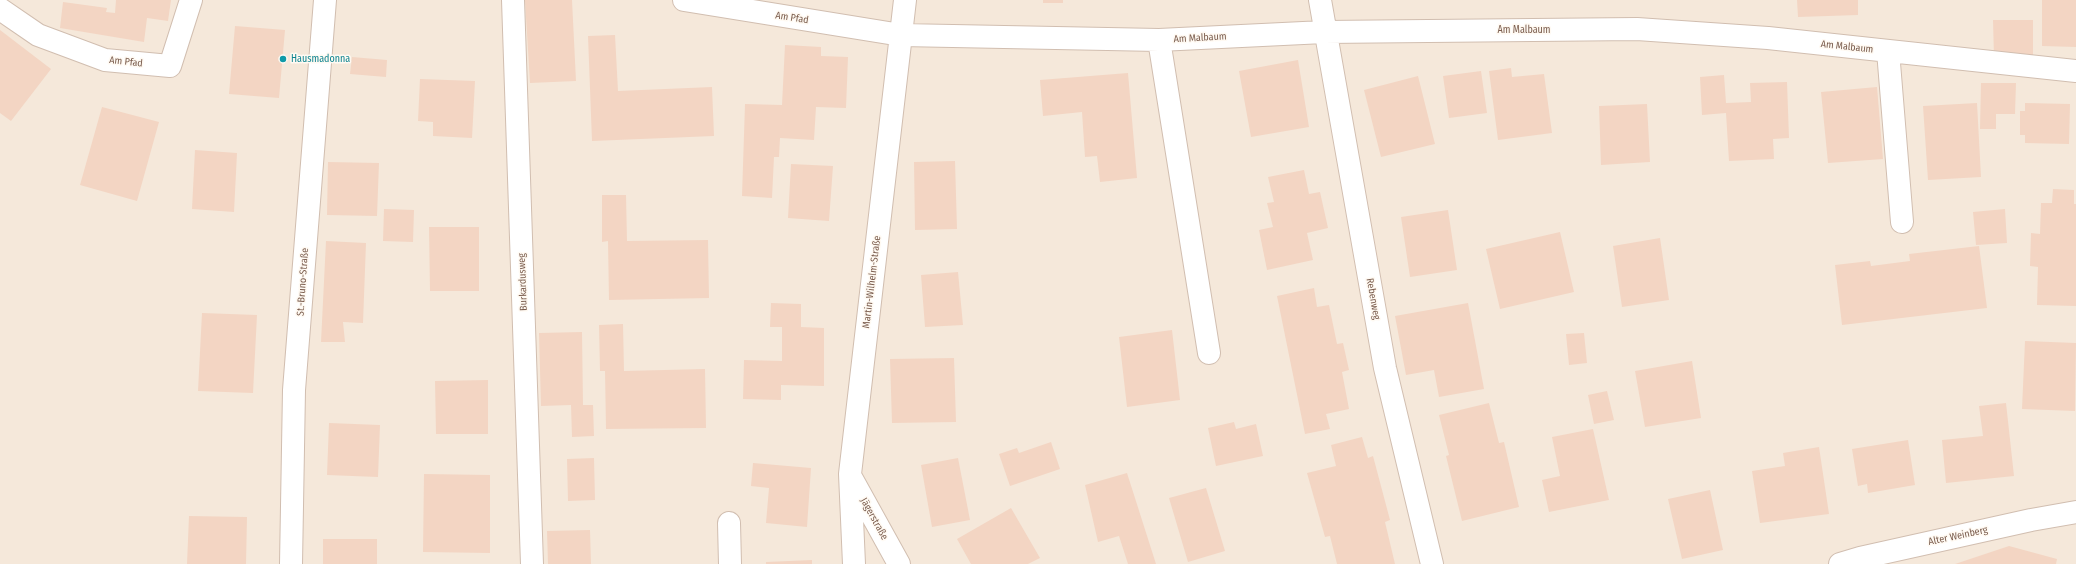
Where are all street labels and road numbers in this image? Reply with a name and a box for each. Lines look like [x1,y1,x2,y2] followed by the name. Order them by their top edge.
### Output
[774,9,810,27] street label: Am Pfad
[1498,24,1550,36] street label: Am Malbaum
[1173,31,1227,45] street label: Am Malbaum
[1820,38,1874,56] street label: Am Malbaum
[109,54,143,70] street label: Am Pfad
[860,235,884,329] street label: Martin-Wilhelm-Straße
[295,248,311,316] street label: St.-Bruno-Straße
[516,253,530,311] street label: Burkardusweg
[1363,277,1383,321] street label: Rebenweg
[858,496,890,542] street label: Jägerstraße
[1927,524,1989,548] street label: Alter Weinberg

